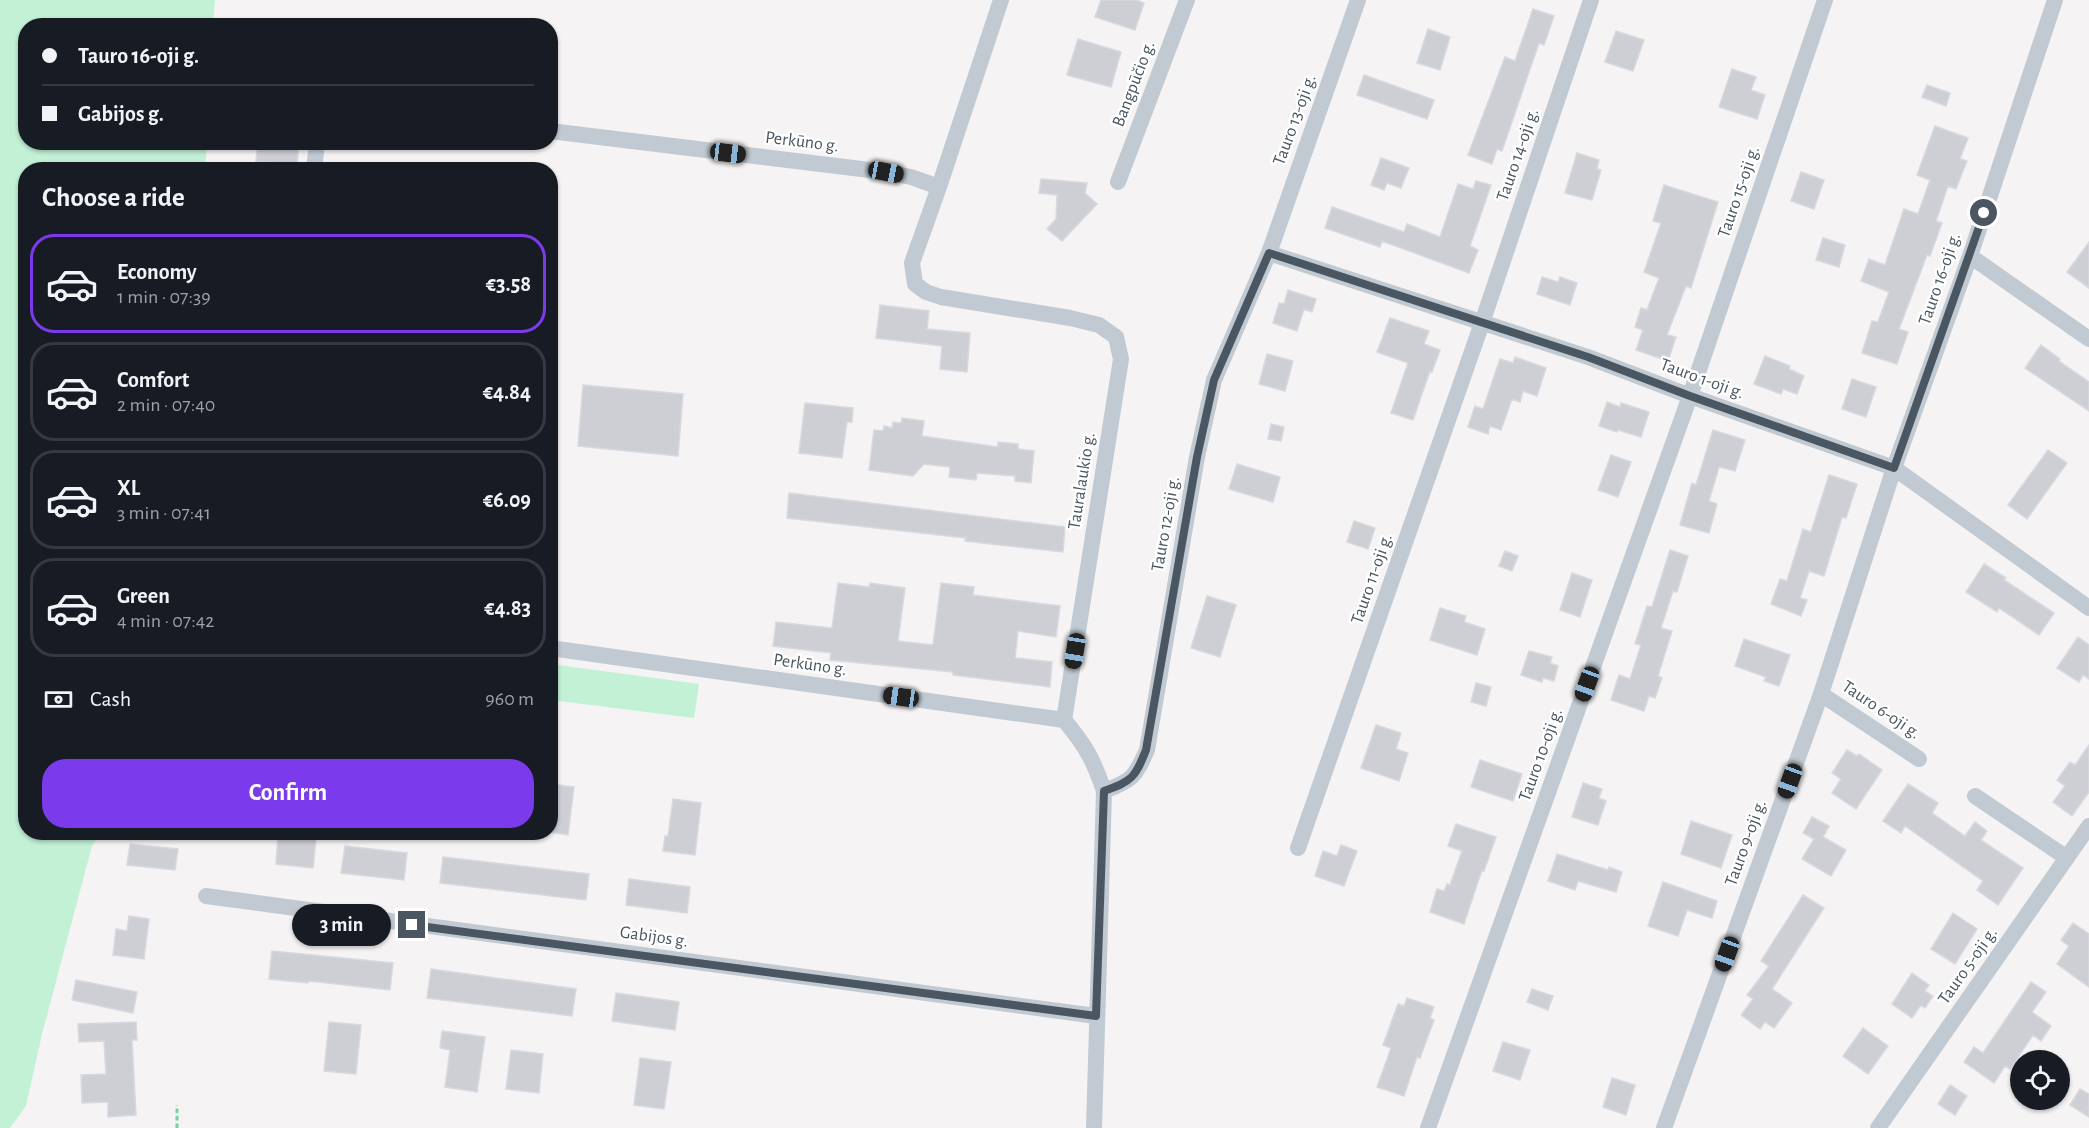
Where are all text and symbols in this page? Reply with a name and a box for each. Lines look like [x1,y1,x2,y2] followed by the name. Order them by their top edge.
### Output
[1109,39,1159,129] street label: Bangpūčio g.
[78,45,199,67] text: Tauro 16-oji g.
[1270,72,1320,168] street label: Tauro 13-oji g.
[78,103,164,125] text: Gabijos g.
[1494,106,1542,204] street label: Tauro 14-oji g.
[764,129,840,155] street label: Perkūno g.
[709,142,747,164] car
[1715,144,1763,240] street label: Tauro 15-oji g.
[867,160,905,184] car
[42,184,185,211] text: Choose a ride
[1970,199,1997,226] route start
[1916,230,1964,328] street label: Tauro 16-oji g.
[45,257,99,311] icon: car
[117,261,197,283] text: Economy
[486,273,531,295] text: €3.58
[117,287,211,307] text: 1 min · 07:39
[1658,355,1746,403] street label: Tauro 1-oji g.
[45,365,99,419] icon: car
[117,369,189,391] text: Comfort
[483,381,531,403] text: €4.84
[117,395,215,415] text: 2 min · 07:40
[1065,431,1099,531] street label: Tauralaukio g.
[45,473,99,527] icon: car
[1149,475,1183,573] street label: Tauro 12-oji g.
[117,477,140,499] text: XL
[483,489,531,511] text: €6.09
[117,503,211,523] text: 3 min · 07:41
[1348,531,1396,627] street label: Tauro 11-oji g.
[45,581,99,635] icon: car
[117,585,170,607] text: Green
[484,597,531,619] text: €4.83
[117,611,214,631] text: 4 min · 07:42
[1063,632,1087,670] car
[772,651,848,679] street label: Perkūno g.
[1572,664,1602,704] car
[1839,677,1923,743] street label: Tauro 6-oji g.
[42,683,75,716] icon: cash
[882,686,920,708] car
[90,688,131,710] text: Cash
[485,689,534,709] text: 960 m
[1516,706,1566,804] street label: Tauro 10-oji g.
[42,759,534,828] button: Confirm
[1775,761,1805,801] car
[1722,797,1770,889] street label: Tauro 9-oji g.
[292,904,391,946] callout: 3 min
[398,911,425,938] route end
[320,915,363,935] text: 3 min
[619,923,689,951] street label: Gabijos g.
[1935,924,2001,1008] street label: Tauro 5-oji g.
[1712,934,1742,974] car
[2010,1050,2070,1110] map controls
[2010,1050,2070,1110] button: locate

